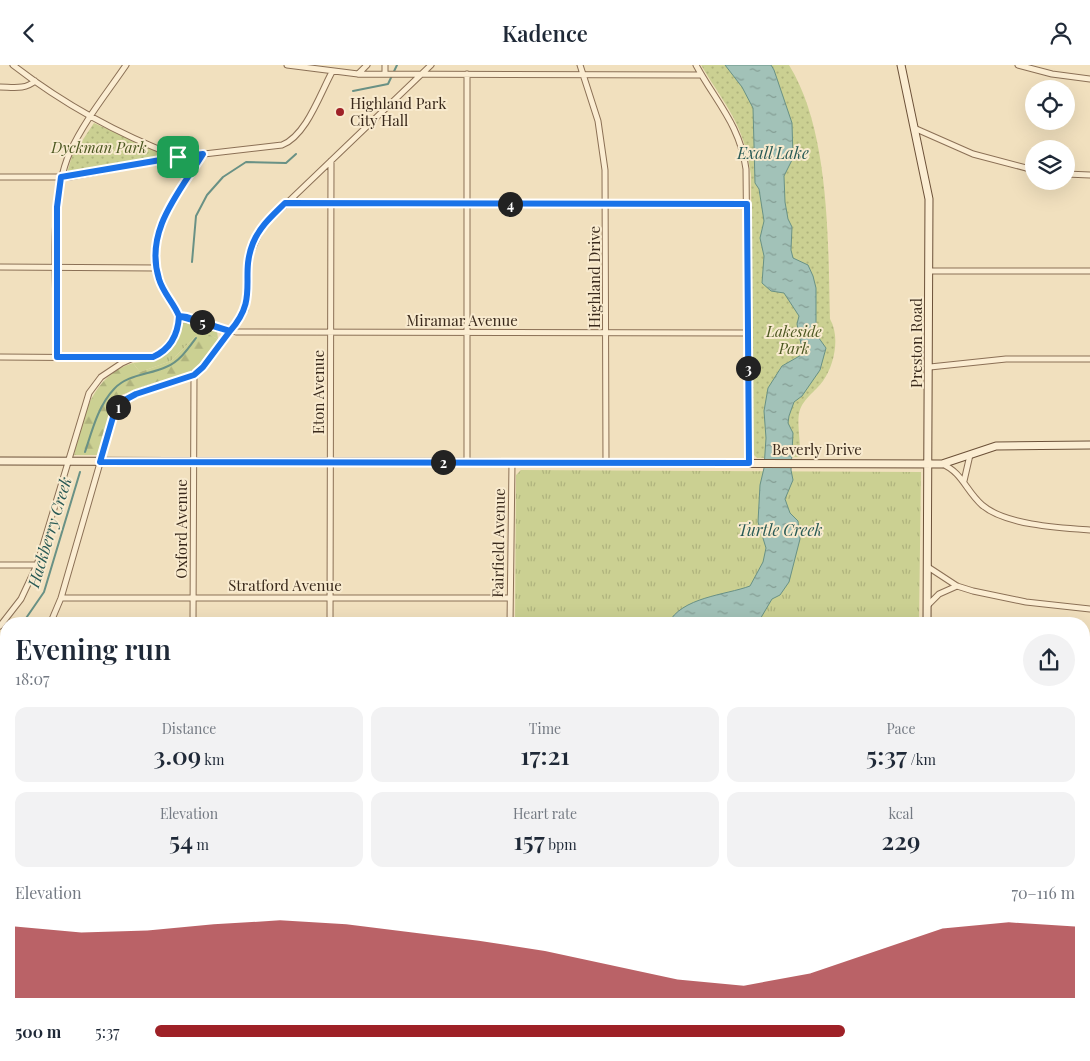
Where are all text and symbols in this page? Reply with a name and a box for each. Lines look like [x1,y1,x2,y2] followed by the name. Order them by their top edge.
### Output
[502,18,588,48] text: Kadence
[15,19,43,47] icon: back
[1047,19,1075,47] icon: person
[1025,80,1075,190] map controls
[1025,80,1075,130] button: locate
[350,93,447,130] place label: Highland Park City Hall
[334,106,346,118] marker: Highland Park City Hall
[157,136,199,178] pin
[50,137,147,157] park label: Dyckman Park
[1025,140,1075,190] button: layers
[736,142,809,163] water label: Exall Lake
[164,143,192,171] icon: arrive
[498,191,522,217] pin: 4
[507,195,514,214] text: 4
[584,226,604,328] street label: Highland Drive
[906,298,926,388] street label: Preston Road
[190,309,214,335] pin: 5
[406,310,518,330] street label: Miramar Avenue
[199,313,206,332] text: 5
[765,321,822,358] park label: Lakeside Park
[308,350,328,434] street label: Eton Avenue
[736,355,760,381] pin: 3
[745,359,752,378] text: 3
[106,395,130,419] pin: 1
[116,398,121,417] text: 1
[772,439,862,459] street label: Beverly Drive
[430,449,456,475] pin: 2
[440,453,447,472] text: 2
[22,474,76,591] water label: Hackberry Creek
[171,479,191,579] street label: Oxford Avenue
[487,488,509,598] street label: Fairfield Avenue
[737,519,823,540] water label: Turtle Creek
[228,575,342,595] street label: Stratford Avenue
[15,630,171,667] text: Evening run
[1023,634,1075,686] button: share
[15,668,50,689] text: 18:07
[162,719,216,738] text: Distance
[529,719,561,738] text: Time
[887,719,915,738] text: Pace
[154,738,201,771] text: 3.09
[520,738,570,771] text: 17:21
[866,738,907,771] text: 5:37
[201,750,224,769] text: km
[907,750,936,769] text: /km
[160,804,218,823] text: Elevation
[513,804,577,823] text: Heart rate
[888,804,914,823] text: kcal
[169,823,193,856] text: 54
[513,823,545,856] text: 157
[882,823,920,856] text: 229
[193,835,209,854] text: m
[545,835,577,854] text: bpm
[15,882,82,903] text: Elevation
[1011,882,1075,903] text: 70–116 m
[15,1021,61,1042] text: 500 m
[95,1021,120,1042] text: 5:37

